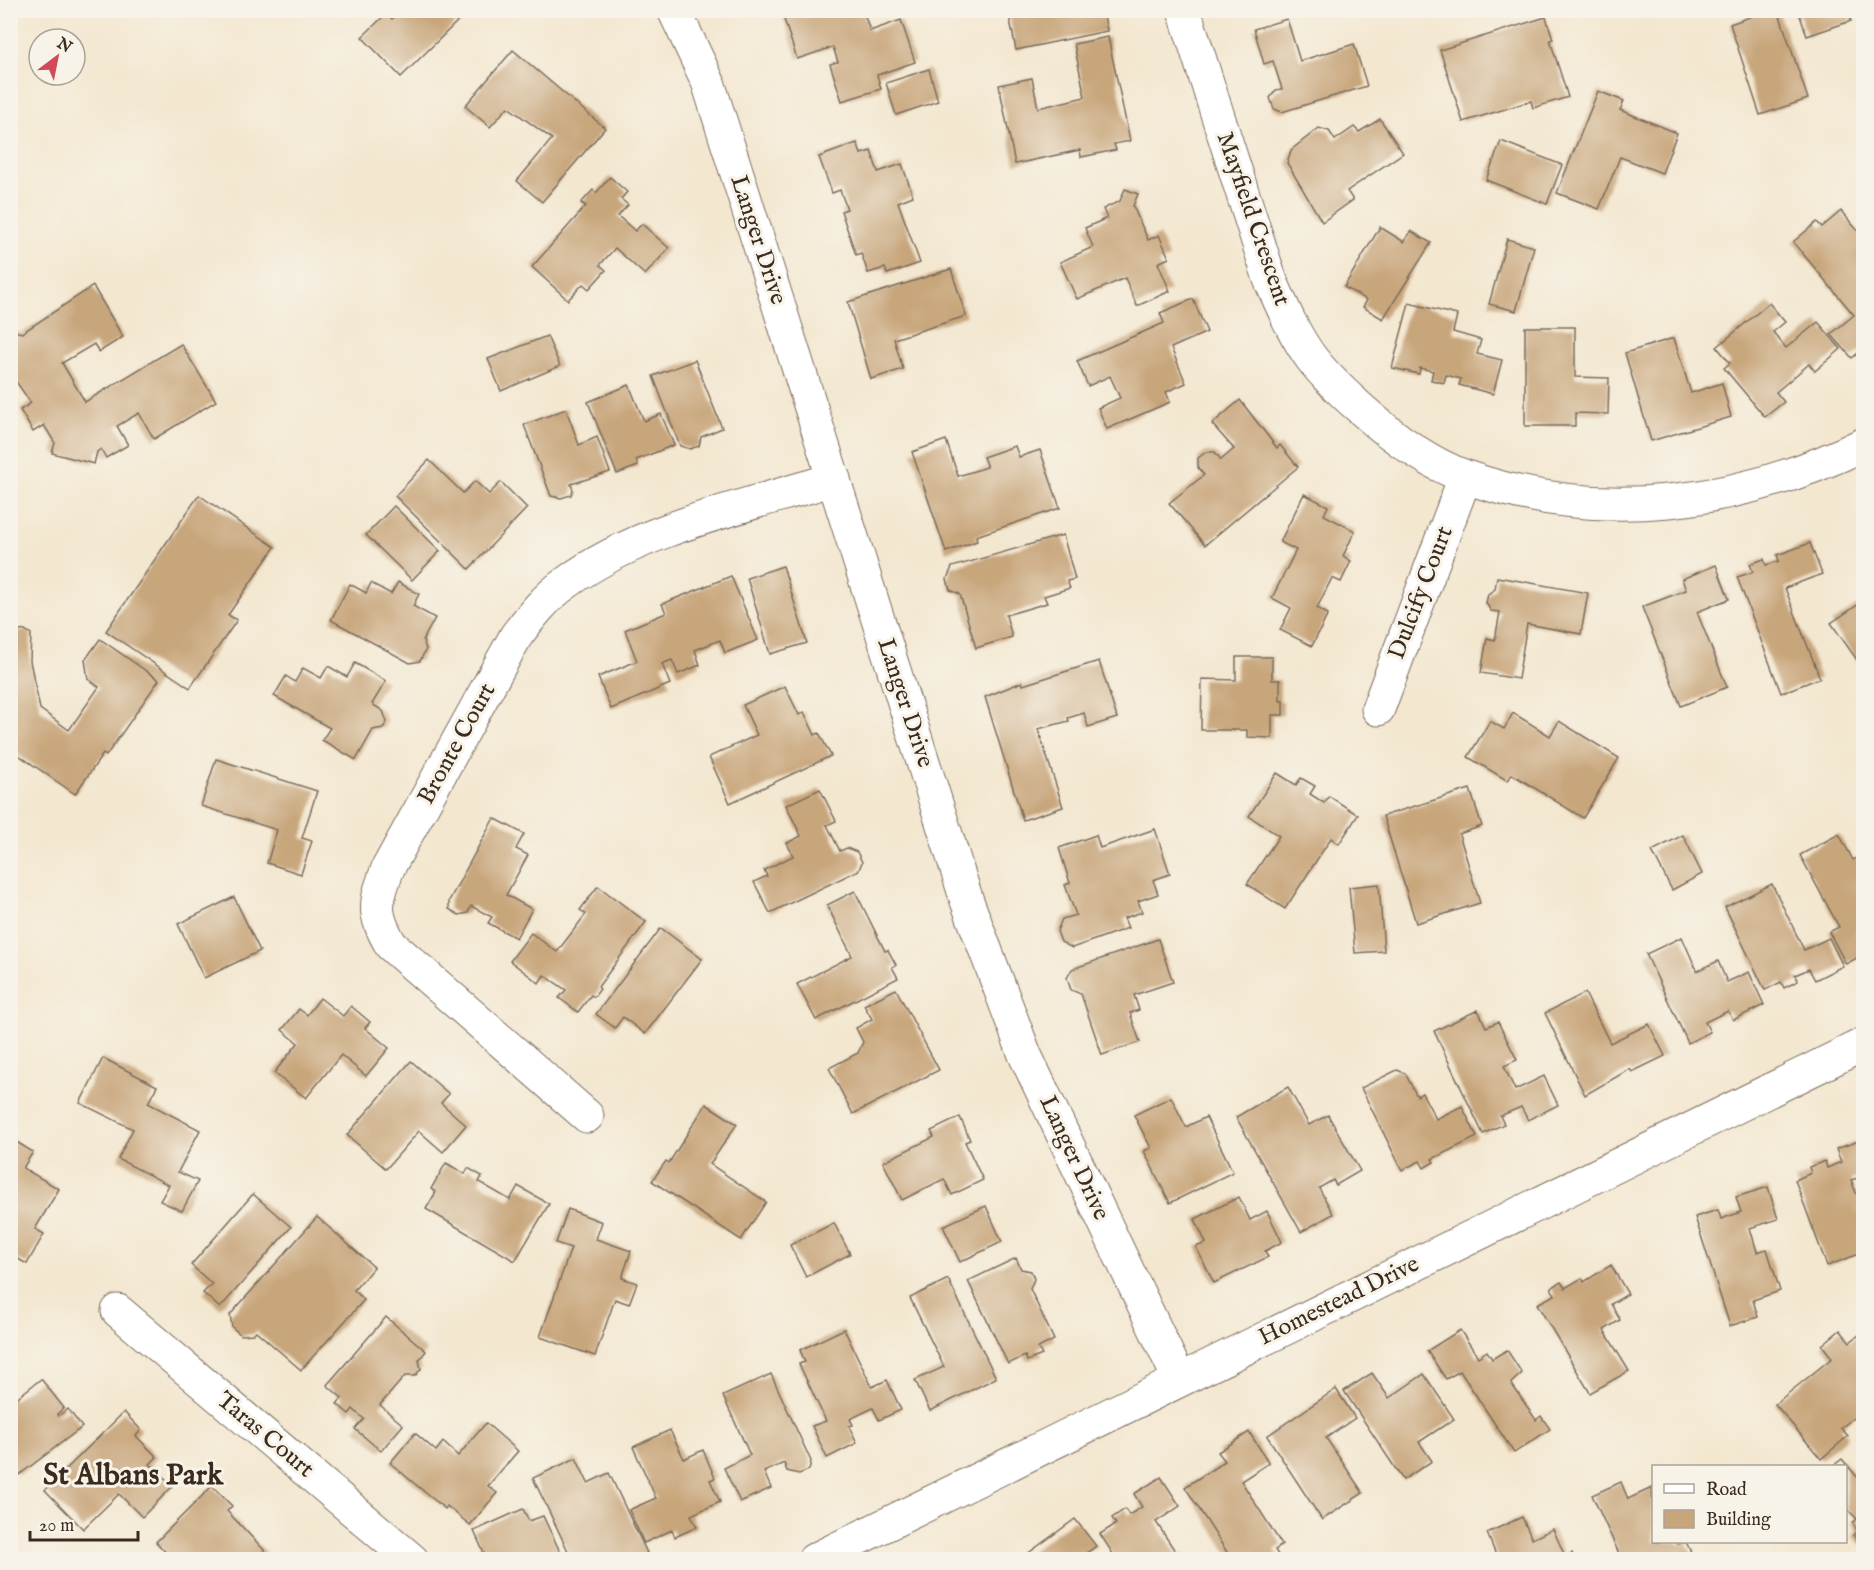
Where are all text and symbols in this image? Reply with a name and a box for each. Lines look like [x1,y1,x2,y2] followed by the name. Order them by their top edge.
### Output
[27,27,87,87] north arrow
[52,33,75,58] text: N
[1209,128,1297,310] street label: Mayfield Crescent
[723,171,793,309] street label: Langer Drive
[1381,522,1461,664] street label: Dulcify Court
[870,634,940,772] street label: Langer Drive
[411,678,503,810] street label: Bronte Court
[1032,1091,1116,1225] street label: Langer Drive
[1254,1249,1424,1353] street label: Homestead Drive
[210,1385,320,1485] street label: Taras Court
[43,1457,224,1495] district label: St Albans Park
[1652,1465,1847,1543] legend
[1706,1479,1747,1502] text: Road
[30,1504,138,1542] scale bar
[1706,1509,1771,1532] text: Building
[39,1515,74,1538] text: 20 m

